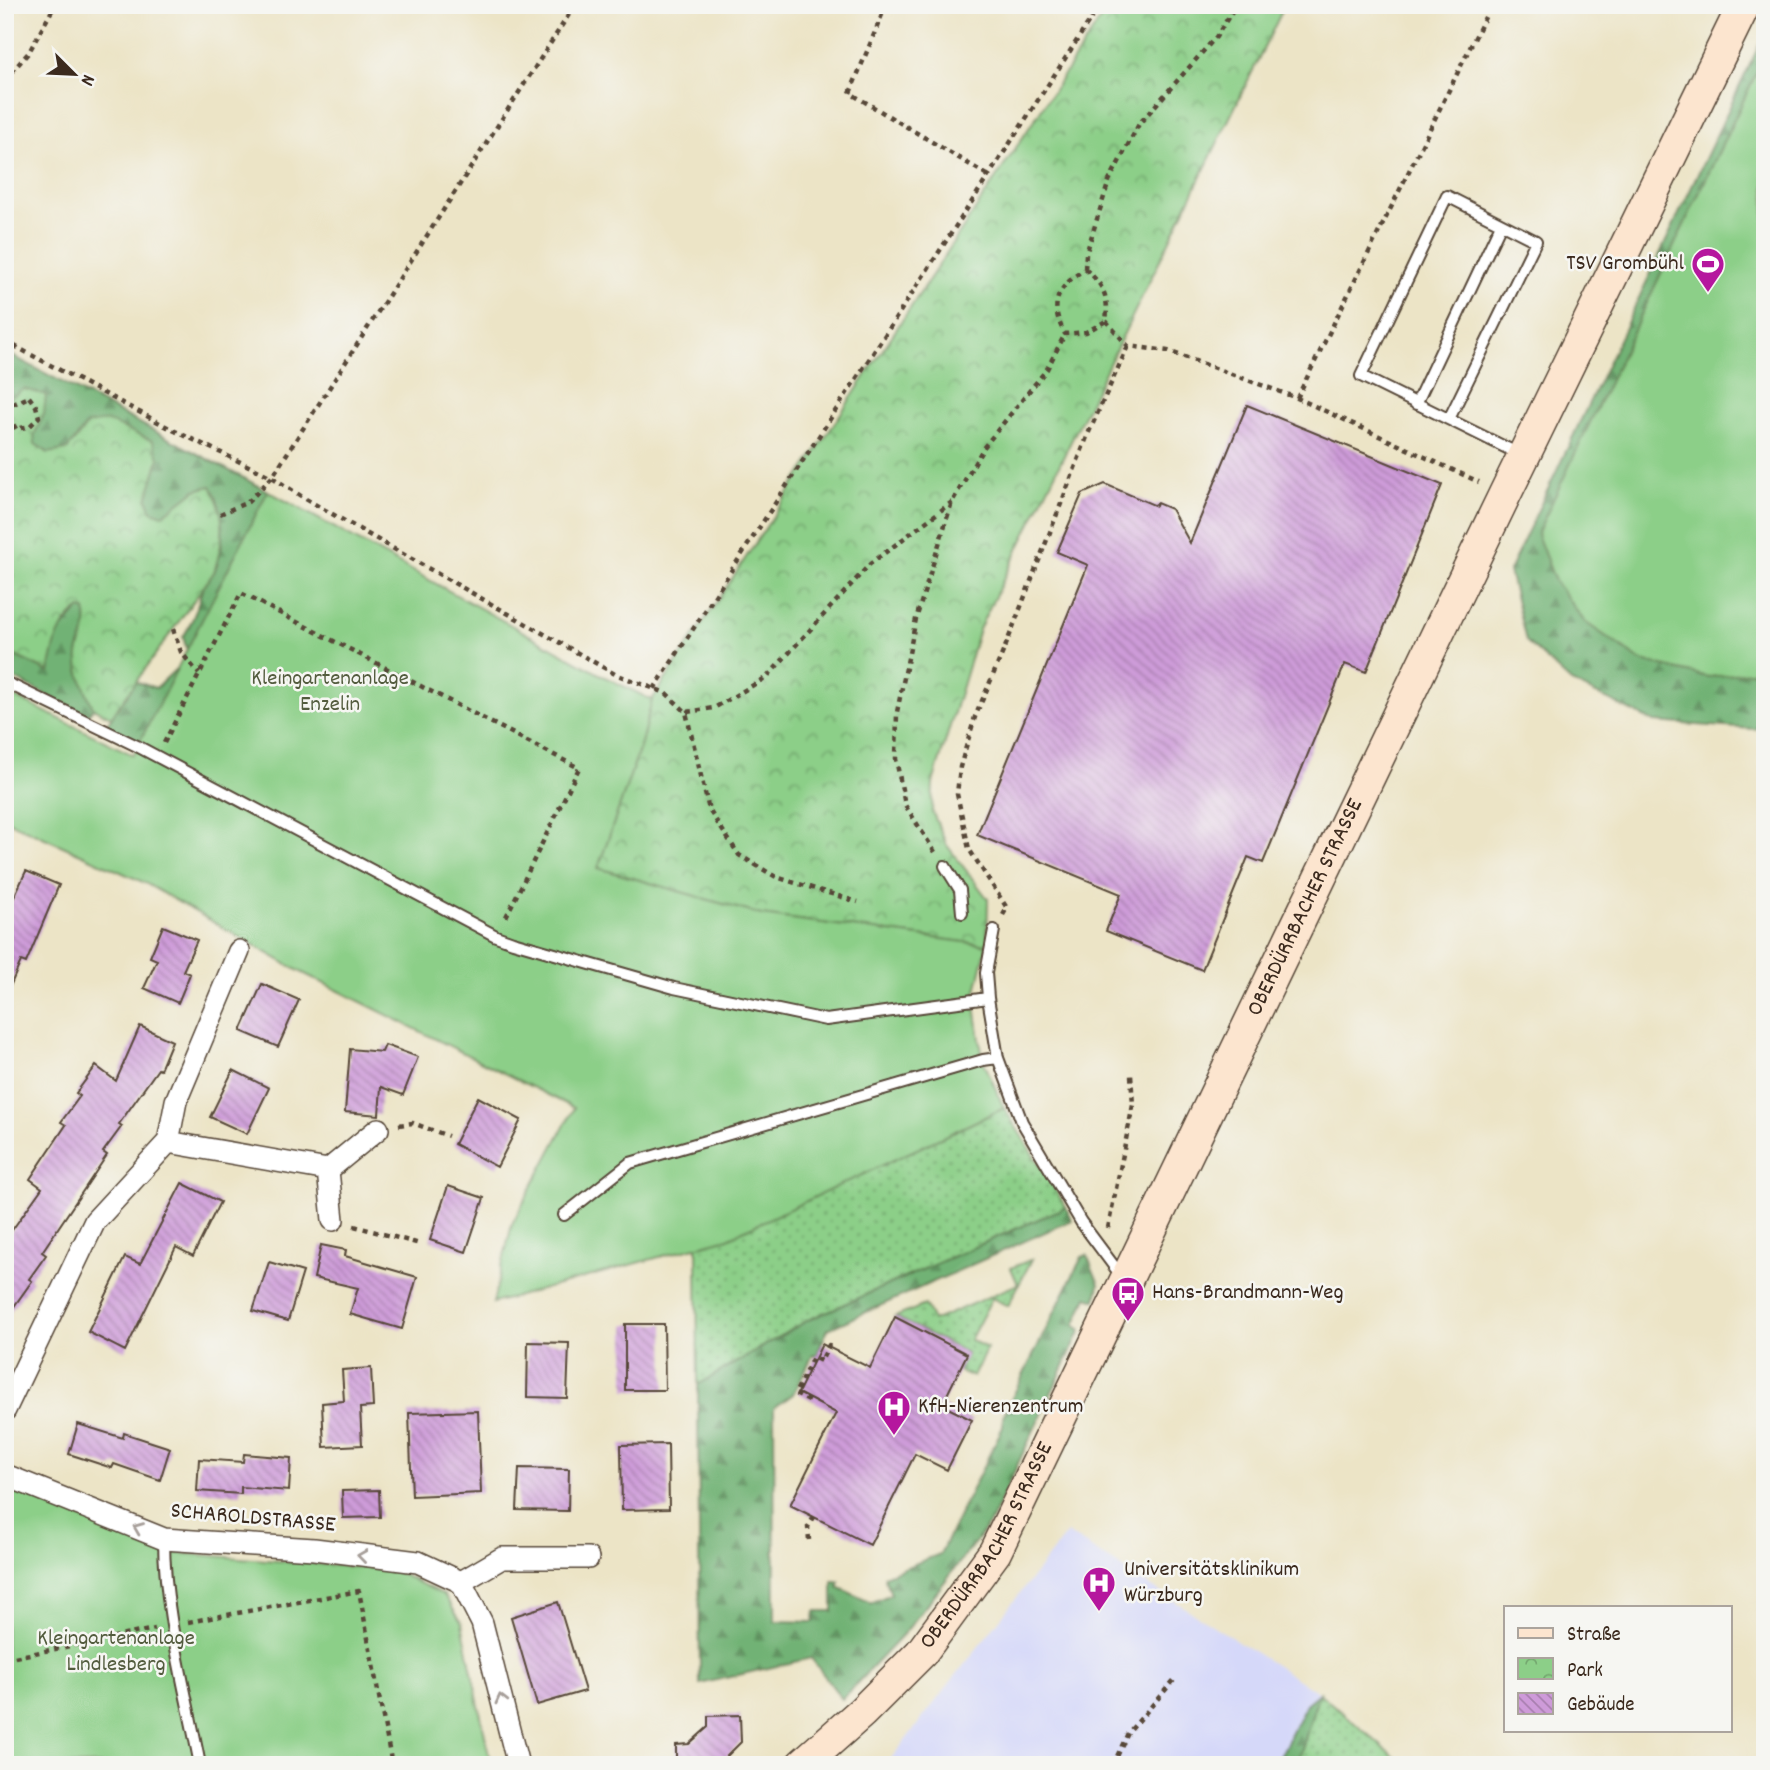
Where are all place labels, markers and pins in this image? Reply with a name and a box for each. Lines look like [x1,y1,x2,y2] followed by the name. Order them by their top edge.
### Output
[1689,245,1727,294] sports icon: TSV Grombühl
[1566,248,1685,281] place label: TSV Grombühl
[1109,1274,1147,1323] bus stop icon: Hans-Brandmann-Weg
[1152,1277,1343,1310] place label: Hans-Brandmann-Weg
[875,1388,913,1437] hospital icon: KfH-Nierenzentrum
[918,1391,1084,1424] place label: KfH-Nierenzentrum
[1124,1554,1299,1613] place label: Universitätsklinikum Würzburg
[1080,1564,1118,1613] hospital icon: Universitätsklinikum Würzburg

